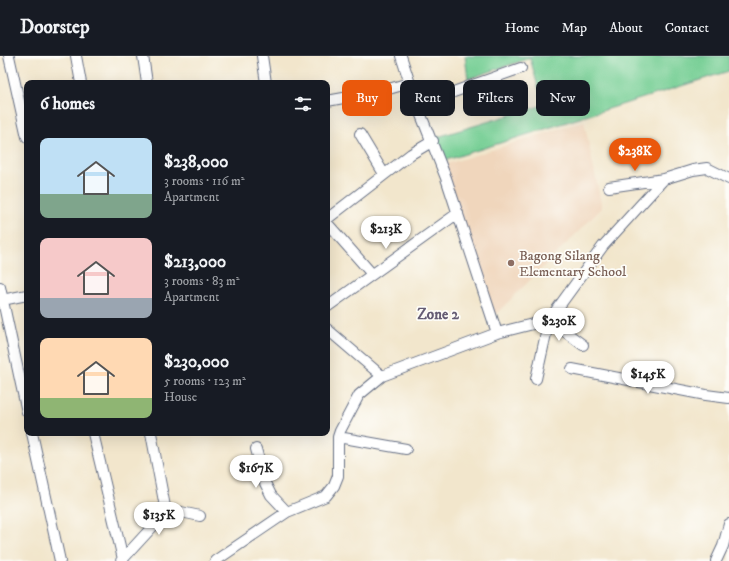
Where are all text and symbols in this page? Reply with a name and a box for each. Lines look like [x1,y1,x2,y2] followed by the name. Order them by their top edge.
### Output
[20,16,89,39] text: Doorstep
[505,19,539,37] text: Home
[561,19,587,37] text: Map
[609,19,643,37] text: About
[665,19,709,37] text: Contact
[342,80,392,116] chip: Buy
[400,80,455,116] chip: Rent
[463,80,528,116] chip: Filters
[536,80,590,116] chip: New
[40,93,95,115] text: 6 homes
[292,93,314,115] icon: filters
[607,138,663,172] pin: $238K
[618,143,652,159] text: $238K
[164,151,229,173] text: $238,000
[72,154,120,202] icon: home
[164,173,245,189] text: 3 rooms · 116 m²
[164,189,219,205] text: Apartment
[358,216,414,250] pin: $213K
[370,221,402,237] text: $213K
[519,247,627,281] place label: Bagong Silang Elementary School
[164,251,226,273] text: $213,000
[72,254,120,302] icon: home
[506,258,516,268] marker: Bagong Silang Elementary School
[164,273,240,289] text: 3 rooms · 83 m²
[164,289,219,305] text: Apartment
[417,305,459,324] district label: Zone 2
[531,308,587,342] pin: $230K
[542,313,576,329] text: $230K
[164,351,229,373] text: $230,000
[72,354,120,402] icon: home
[620,361,676,395] pin: $145K
[631,366,665,382] text: $145K
[164,373,246,389] text: 5 rooms · 123 m²
[164,389,197,405] text: House
[228,455,284,489] pin: $167K
[239,460,273,476] text: $167K
[131,502,187,536] pin: $135K
[143,507,175,523] text: $135K

